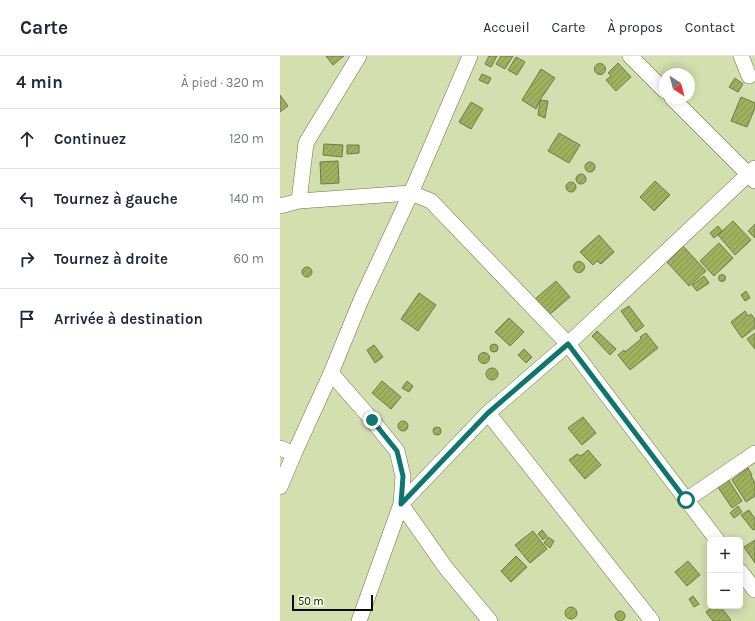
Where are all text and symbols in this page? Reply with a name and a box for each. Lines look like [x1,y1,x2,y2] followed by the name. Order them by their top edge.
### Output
[20,17,68,39] text: Carte
[483,19,530,36] text: Accueil
[552,19,585,36] text: Carte
[607,19,663,36] text: À propos
[685,19,735,36] text: Contact
[659,68,695,104] north arrow
[16,72,63,92] text: 4 min
[181,75,264,90] text: À pied · 320 m
[16,128,38,150] icon: ahead
[54,130,126,148] text: Continuez
[229,131,264,146] text: 120 m
[16,188,38,210] icon: left
[54,190,178,208] text: Tournez à gauche
[229,191,264,206] text: 140 m
[16,248,38,270] icon: right
[54,250,168,268] text: Tournez à droite
[234,251,264,266] text: 60 m
[16,308,38,330] icon: arrive
[54,310,203,328] text: Arrivée à destination
[363,411,381,429] route end
[677,491,695,509] route start
[707,537,743,609] map controls
[707,537,743,573] button: +
[707,573,743,609] button: −
[292,593,373,612] scale bar
[298,595,324,608] text: 50 m

